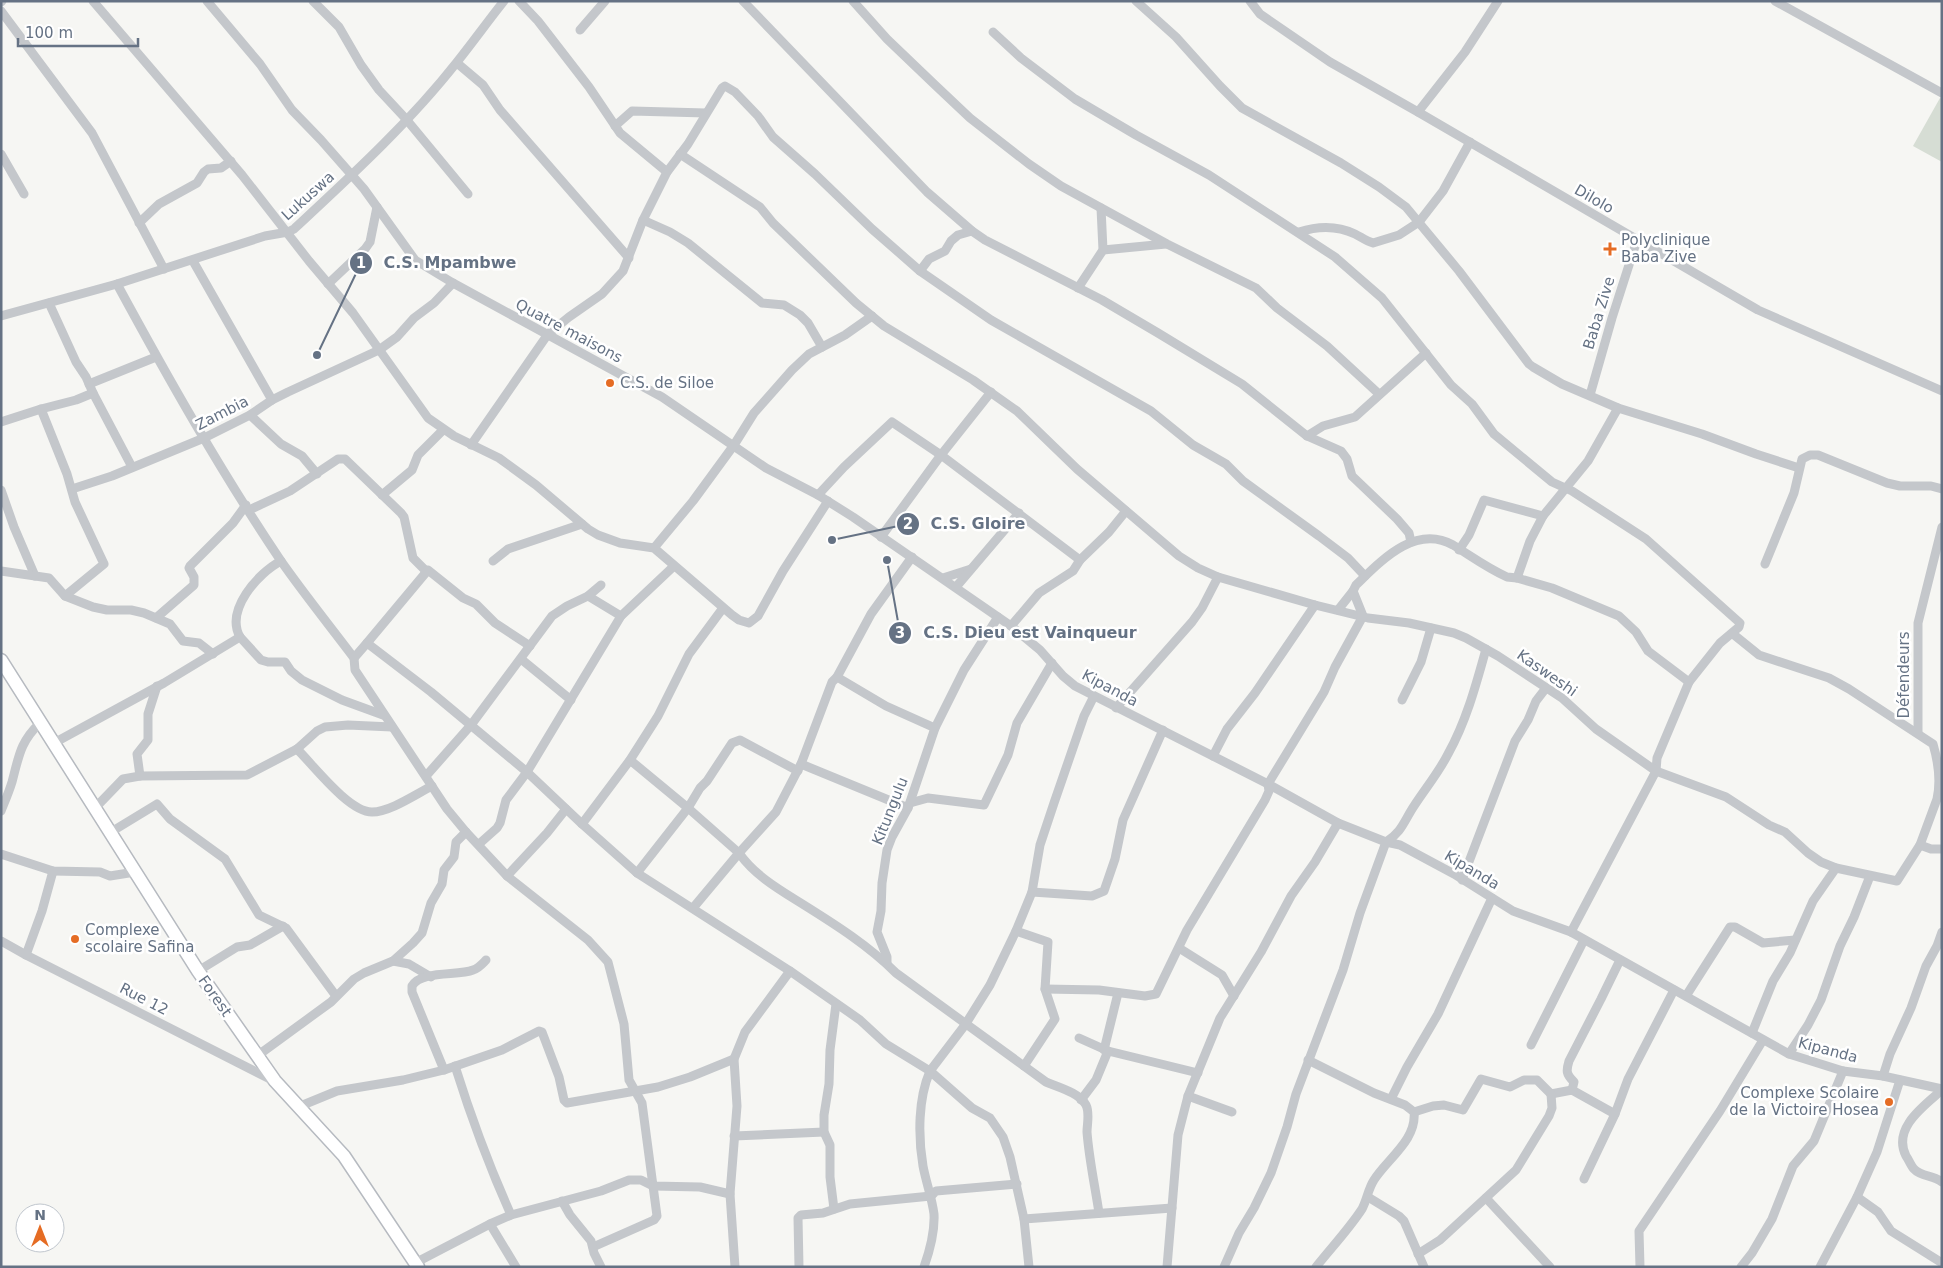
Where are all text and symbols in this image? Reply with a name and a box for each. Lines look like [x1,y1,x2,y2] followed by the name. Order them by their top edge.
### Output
[18,15,138,47] scale bar
[25,24,73,42] text: 100 m
[278,168,338,224] street label: Lukuswa
[1571,181,1617,217] street label: Dilolo
[1621,231,1710,266] place label: Polyclinique Baba Zive
[1603,242,1617,256] marker: Polyclinique Baba Zive
[349,247,527,278] callout: C.S. Mpambwe
[384,253,517,272] text: C.S. Mpambwe
[356,254,366,272] text: 1
[1579,274,1619,352] street label: Baba Zive
[512,295,626,367] street label: Quatre maisons
[620,374,714,392] place label: C.S. de Siloe
[604,377,616,389] marker: C.S. de Siloe
[193,392,251,434] street label: Zambia
[896,508,1036,539] callout: C.S. Gloire
[931,514,1026,533] text: C.S. Gloire
[903,515,913,533] text: 2
[888,617,1146,648] callout: C.S. Dieu est Vainqueur
[923,623,1137,642] text: C.S. Dieu est Vainqueur
[895,624,905,642] text: 3
[1895,631,1913,719] street label: Défendeurs
[1513,646,1581,700] street label: Kasweshi
[1079,666,1141,710] street label: Kipanda
[868,774,912,848] street label: Kitungulu
[1441,847,1503,893] street label: Kipanda
[85,921,194,956] place label: Complexe scolaire Safina
[69,933,81,945] marker: Complexe scolaire Safina
[194,972,236,1020] street label: Forest
[117,979,171,1019] street label: Rue 12
[1796,1033,1860,1067] street label: Kipanda
[1729,1084,1879,1119] place label: Complexe Scolaire de la Victoire Hosea
[1883,1096,1895,1108] marker: Complexe Scolaire de la Victoire Hosea
[15,1203,65,1253] north arrow
[34,1207,46,1223] text: N

